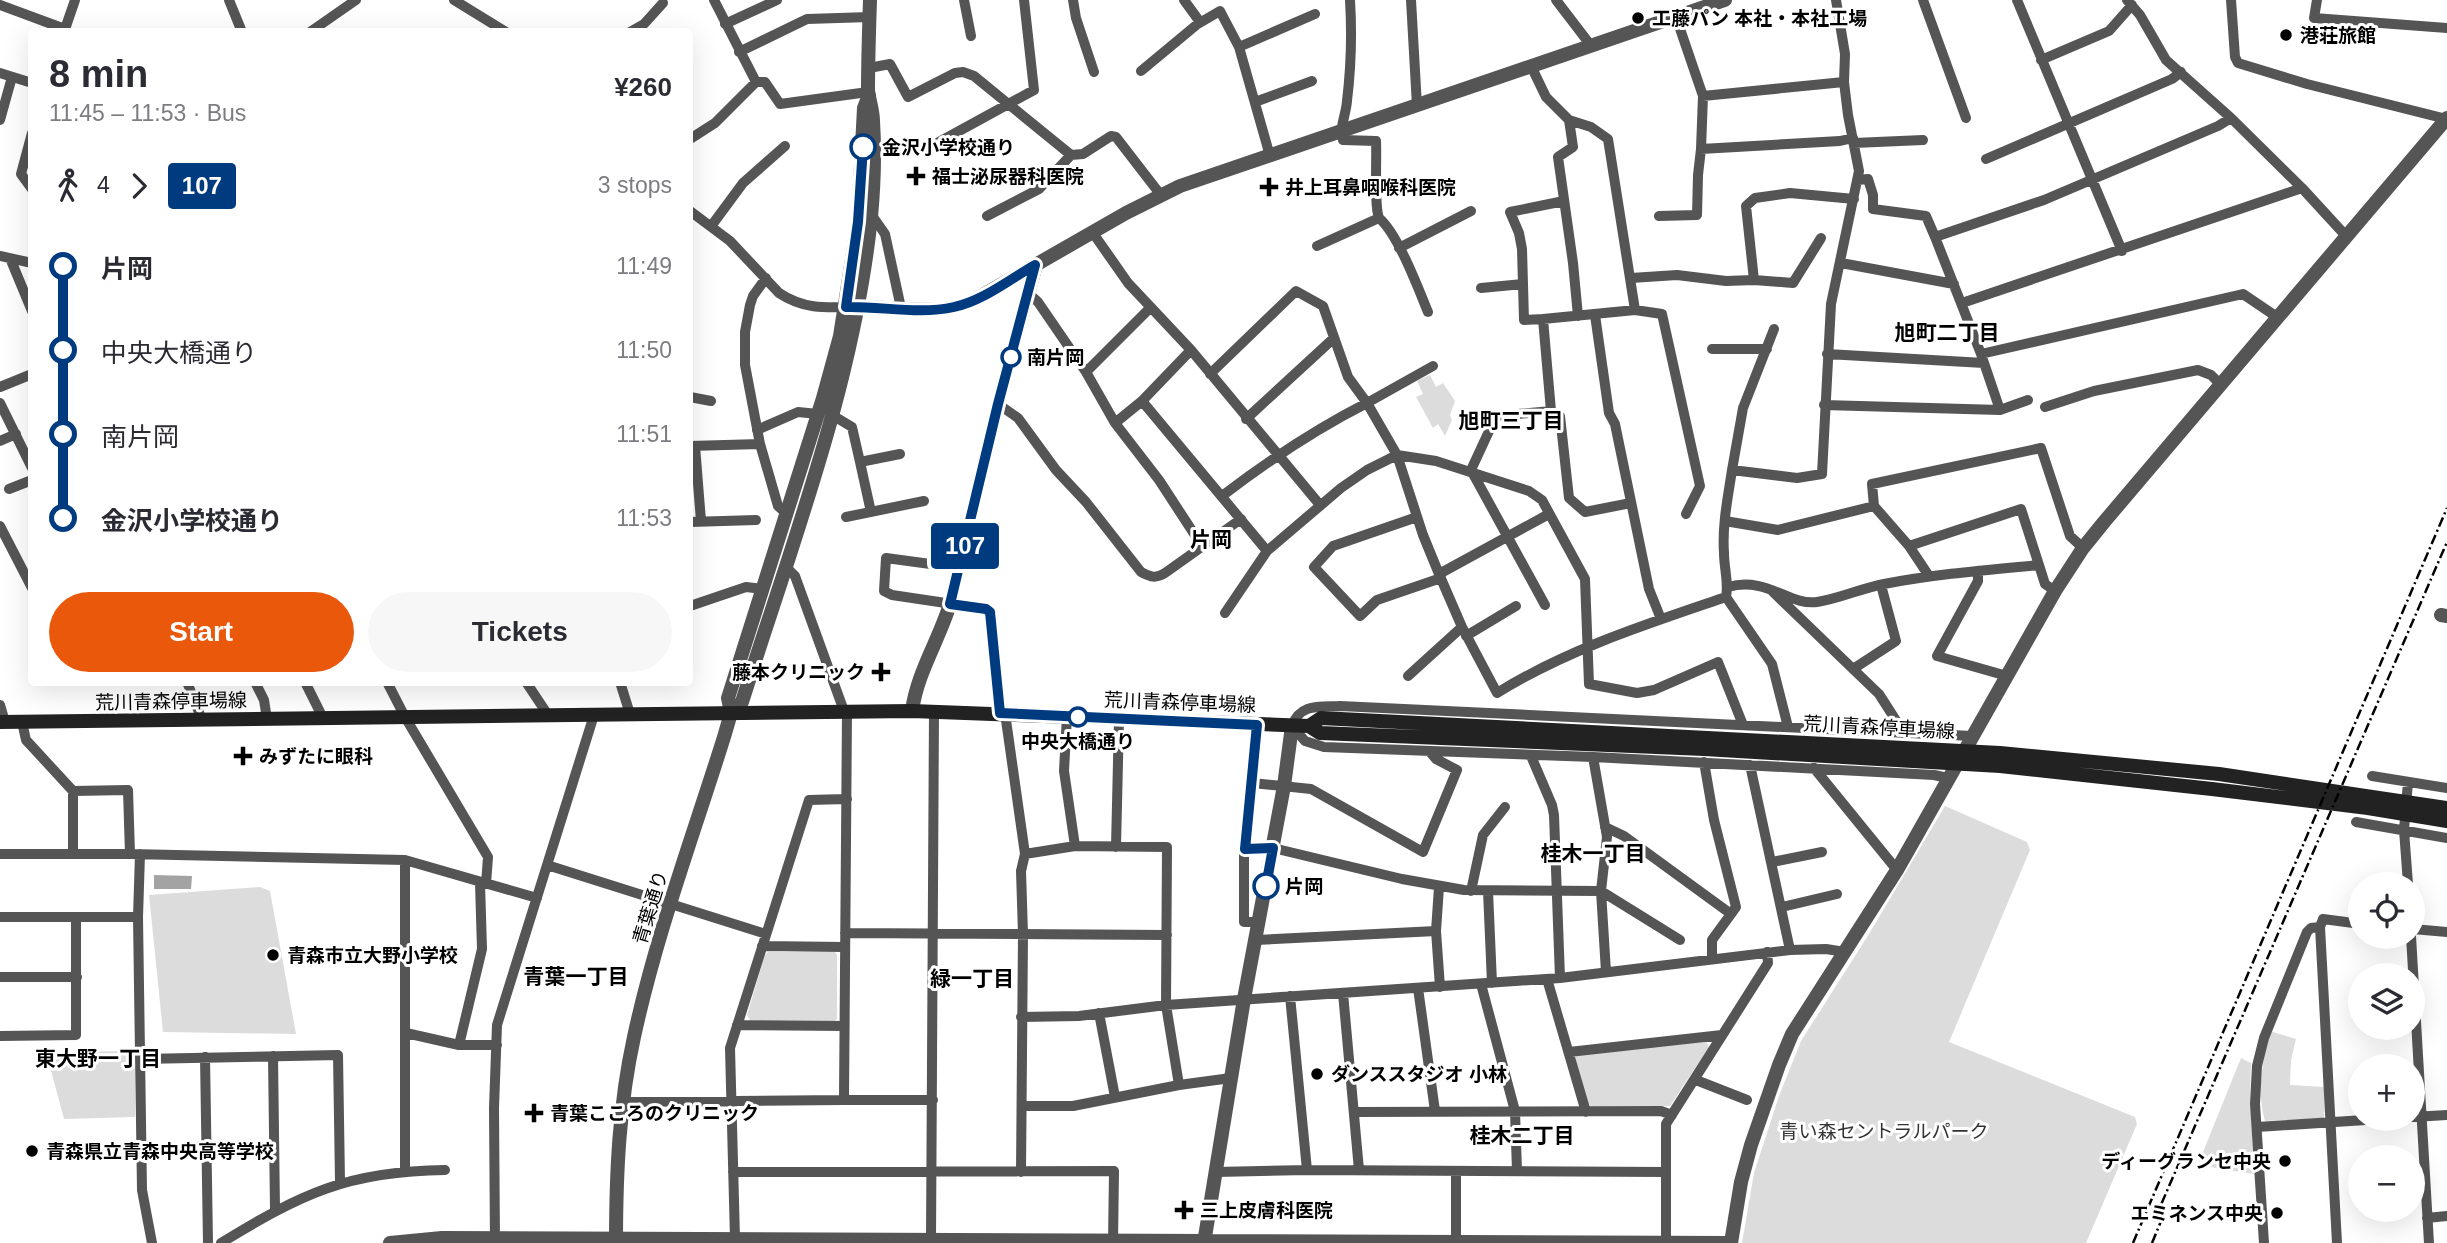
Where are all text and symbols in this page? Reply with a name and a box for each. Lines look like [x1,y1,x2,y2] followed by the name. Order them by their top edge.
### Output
[1652,8,1867,29] place label: 工藤パン 本社・本社工場
[1630,10,1646,26] marker: 工藤パン 本社・本社工場
[2300,25,2376,46] place label: 港荘旅館
[2278,27,2294,43] marker: 港荘旅館
[49,53,148,95] text: 8 min
[614,72,672,102] text: ¥260
[49,100,246,126] text: 11:45 – 11:53 · Bus
[850,134,876,160] marker: 金沢小学校通り
[882,137,1015,158] place label: 金沢小学校通り
[906,166,926,186] marker: 福士泌尿器科医院
[932,166,1084,187] place label: 福士泌尿器科医院
[49,167,87,205] icon: walk
[120,167,158,205] icon: forward
[97,172,110,198] text: 4
[182,172,222,199] text: 107
[598,172,672,198] text: 3 stops
[1259,177,1279,197] marker: 井上耳鼻咽喉科医院
[1285,177,1456,198] place label: 井上耳鼻咽喉科医院
[616,253,672,279] text: 11:49
[101,254,153,284] text: 片岡
[1895,321,2000,344] district label: 旭町二丁目
[616,337,672,363] text: 11:50
[101,338,257,368] text: 中央大橋通り
[1001,347,1021,367] marker: 南片岡
[1027,347,1084,368] place label: 南片岡
[1459,409,1564,432] district label: 旭町三丁目
[616,421,672,447] text: 11:51
[101,422,179,452] text: 南片岡
[616,505,672,531] text: 11:53
[101,506,283,536] text: 金沢小学校通り
[925,523,1005,569] line badge: 107
[1190,528,1232,551] district label: 片岡
[945,532,985,559] text: 107
[49,592,354,672] button: Start
[368,592,672,672] button: Tickets
[732,662,865,683] place label: 藤本クリニック
[871,662,891,682] marker: 藤本クリニック
[1104,689,1256,716] street label: 荒川青森停車場線
[95,690,247,713] street label: 荒川青森停車場線
[1068,707,1088,727] marker: 中央大橋通り
[1803,713,1955,742] street label: 荒川青森停車場線
[1021,731,1135,752] place label: 中央大橋通り
[233,746,253,766] marker: みずたに眼科
[259,746,373,767] place label: みずたに眼科
[1541,842,1646,865] district label: 桂木一丁目
[629,868,672,947] street label: 青葉通り
[2348,872,2425,1222] map controls
[2348,872,2425,949] button: locate
[1253,873,1279,899] marker: 片岡
[1285,876,1323,897] place label: 片岡
[287,945,458,966] place label: 青森市立大野小学校
[265,947,281,963] marker: 青森市立大野小学校
[2348,963,2425,1040] button: layers
[524,965,629,988] district label: 青葉一丁目
[930,967,1014,990] district label: 緑一丁目
[35,1047,161,1070] district label: 東大野一丁目
[2348,1054,2425,1131] button: +
[1331,1064,1507,1085] place label: ダンススタジオ 小林
[1309,1066,1325,1082] marker: ダンススタジオ 小林
[524,1103,544,1123] marker: 青葉こころのクリニック
[550,1103,759,1124] place label: 青葉こころのクリニック
[1779,1121,1989,1142] park label: 青い森セントラルパーク
[1470,1124,1575,1147] district label: 桂木二丁目
[46,1141,274,1162] place label: 青森県立青森中央高等学校
[24,1143,40,1159] marker: 青森県立青森中央高等学校
[2348,1145,2425,1222] button: −
[2101,1151,2271,1172] place label: ディーグランセ中央
[2277,1153,2293,1169] marker: ディーグランセ中央
[1174,1200,1194,1220] marker: 三上皮膚科医院
[1200,1200,1333,1221] place label: 三上皮膚科医院
[2130,1203,2263,1224] place label: エミネンス中央
[2269,1205,2285,1221] marker: エミネンス中央

